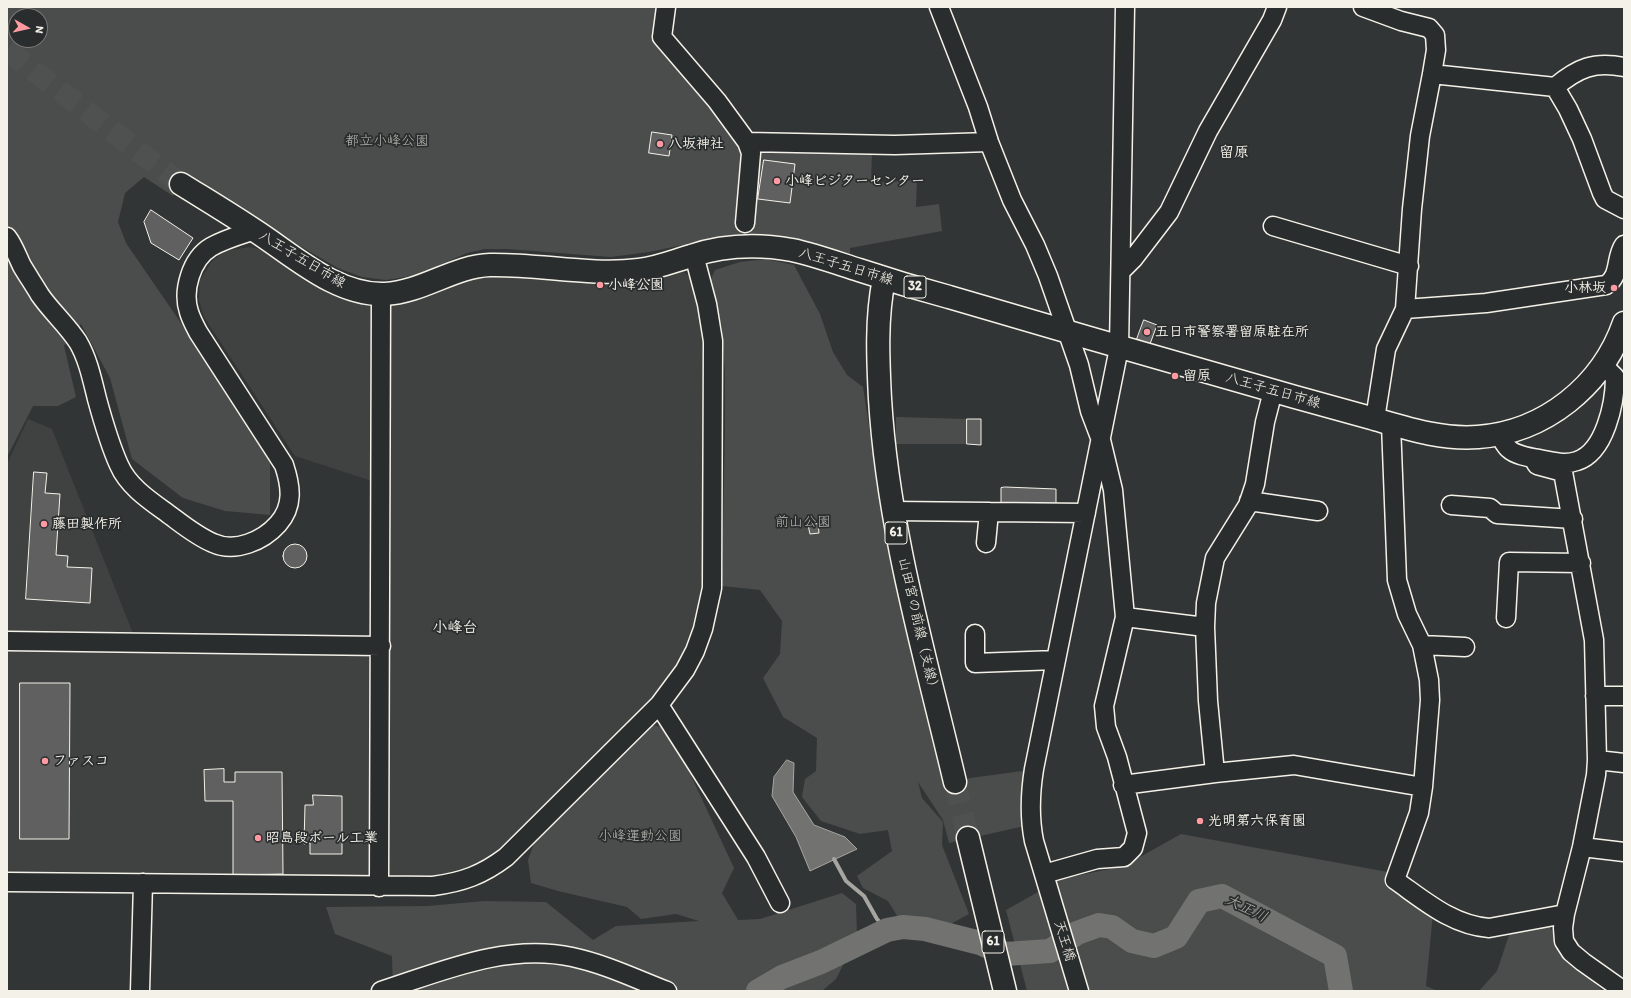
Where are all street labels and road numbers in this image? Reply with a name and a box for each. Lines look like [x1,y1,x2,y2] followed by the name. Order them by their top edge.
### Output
[256,228,348,292] street label: 八王子五日市線
[797,245,895,289] street label: 八王子五日市線
[904,276,926,298] road number: 32
[1224,369,1322,413] street label: 八王子五日市線
[885,522,907,544] road number: 61
[894,556,942,696] street label: 山田宮の前線（支線）
[1050,918,1078,964] street label: 天王橋
[982,931,1004,953] road number: 61

